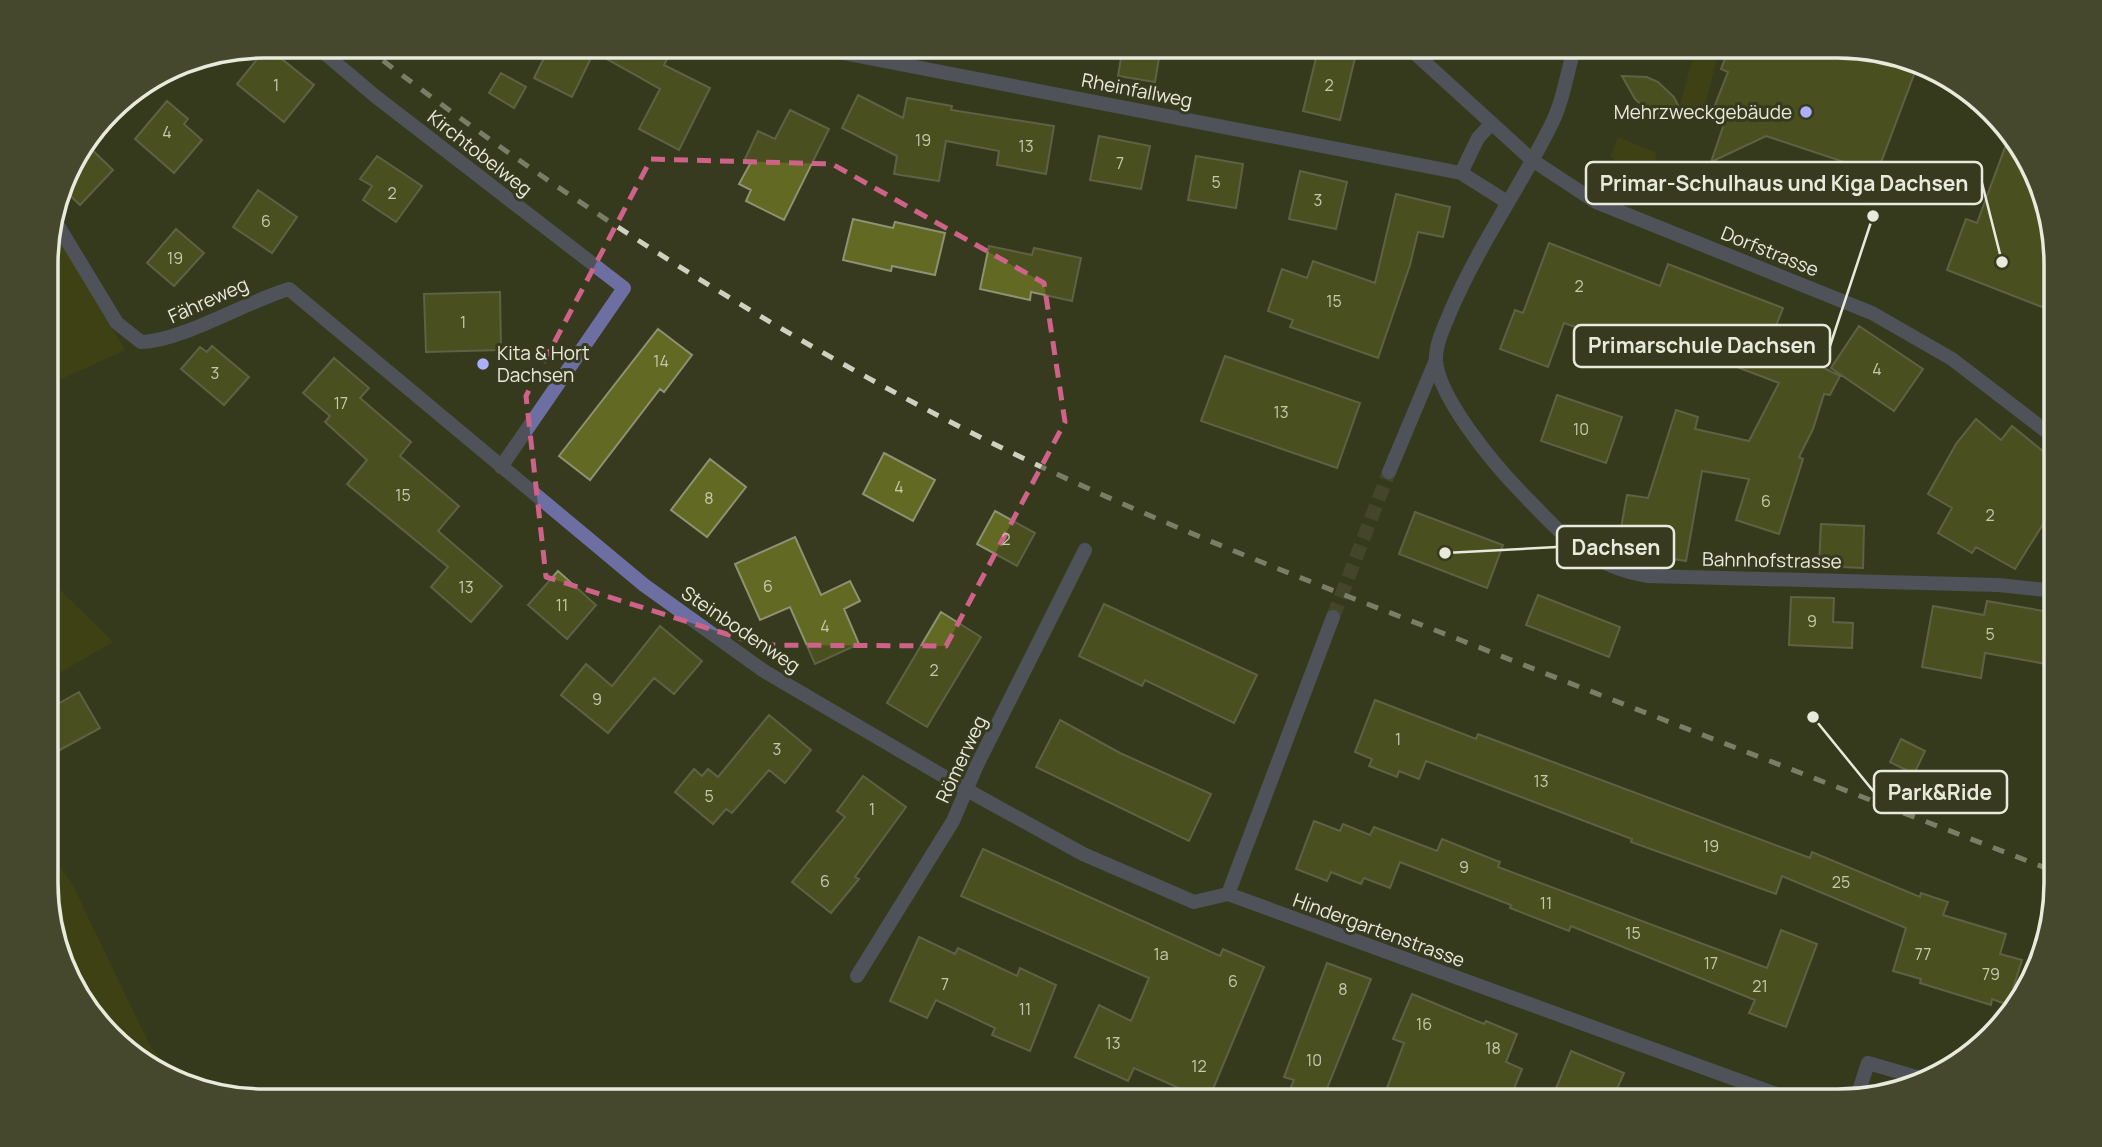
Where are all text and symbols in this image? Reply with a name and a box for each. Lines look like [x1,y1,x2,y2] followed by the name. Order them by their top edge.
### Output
[1079,67,1195,113] street label: Rheinfallweg
[273,74,279,96] house number: 1
[1324,74,1334,96] house number: 2
[1614,99,1792,125] place label: Mehrzweckgebäude
[422,104,538,202] street label: Kirchtobelweg
[1798,104,1814,120] marker: Mehrzweckgebäude
[162,121,172,143] house number: 4
[915,129,931,151] house number: 19
[1018,135,1034,157] house number: 13
[1116,152,1124,174] house number: 7
[1586,162,1982,204] callout: Primar-Schulhaus und Kiga Dachsen
[1600,169,1968,197] text: Primar-Schulhaus und Kiga Dachsen
[1211,171,1221,193] house number: 5
[387,182,397,204] house number: 2
[1314,189,1322,211] house number: 3
[261,210,271,232] house number: 6
[1717,220,1823,282] street label: Dorfstrasse
[167,247,183,269] house number: 19
[164,271,252,329] street label: Fähreweg
[1574,275,1584,297] house number: 2
[1326,290,1342,312] house number: 15
[460,311,466,333] house number: 1
[1574,325,1830,367] callout: Primarschule Dachsen
[1588,331,1816,359] text: Primarschule Dachsen
[497,340,590,388] place label: Kita & Hort Dachsen
[653,350,669,372] house number: 14
[475,356,491,372] marker: Kita & Hort Dachsen
[1872,358,1882,380] house number: 4
[211,362,219,384] house number: 3
[334,392,348,414] house number: 17
[1273,401,1289,423] house number: 13
[1573,418,1589,440] house number: 10
[894,476,904,498] house number: 4
[395,484,411,506] house number: 15
[704,487,714,509] house number: 8
[1761,490,1771,512] house number: 6
[1985,504,1995,526] house number: 2
[1557,526,1674,568] callout: Dachsen
[1001,528,1011,550] house number: 2
[1572,533,1660,561] text: Dachsen
[1702,546,1842,574] street label: Bahnhofstrasse
[763,575,773,597] house number: 6
[458,576,474,598] house number: 13
[676,580,806,678] street label: Steinbodenweg
[556,594,568,616] house number: 11
[1807,610,1817,632] house number: 9
[820,615,830,637] house number: 4
[1985,623,1995,645] house number: 5
[929,659,939,681] house number: 2
[592,688,602,710] house number: 9
[929,711,993,807] street label: Römerweg
[1395,728,1401,750] house number: 1
[773,738,781,760] house number: 3
[1533,770,1549,792] house number: 13
[1874,771,2007,813] callout: Park&Ride
[1888,778,1992,806] text: Park&Ride
[704,785,714,807] house number: 5
[869,798,875,820] house number: 1
[1703,835,1719,857] house number: 19
[1459,856,1469,878] house number: 9
[820,870,830,892] house number: 6
[1832,871,1850,893] house number: 25
[1289,887,1469,973] street label: Hindergartenstrasse
[1540,892,1552,914] house number: 11
[1625,922,1641,944] house number: 15
[1153,943,1169,965] house number: 1a
[1915,943,1931,965] house number: 77
[1704,952,1718,974] house number: 17
[1982,963,2000,985] house number: 79
[1228,970,1238,992] house number: 6
[941,973,949,995] house number: 7
[1752,975,1768,997] house number: 21
[1338,978,1348,1000] house number: 8
[1019,998,1031,1020] house number: 11
[1416,1013,1432,1035] house number: 16
[1105,1032,1121,1054] house number: 13
[1485,1037,1501,1059] house number: 18
[1306,1049,1322,1071] house number: 10
[1191,1055,1207,1077] house number: 12

